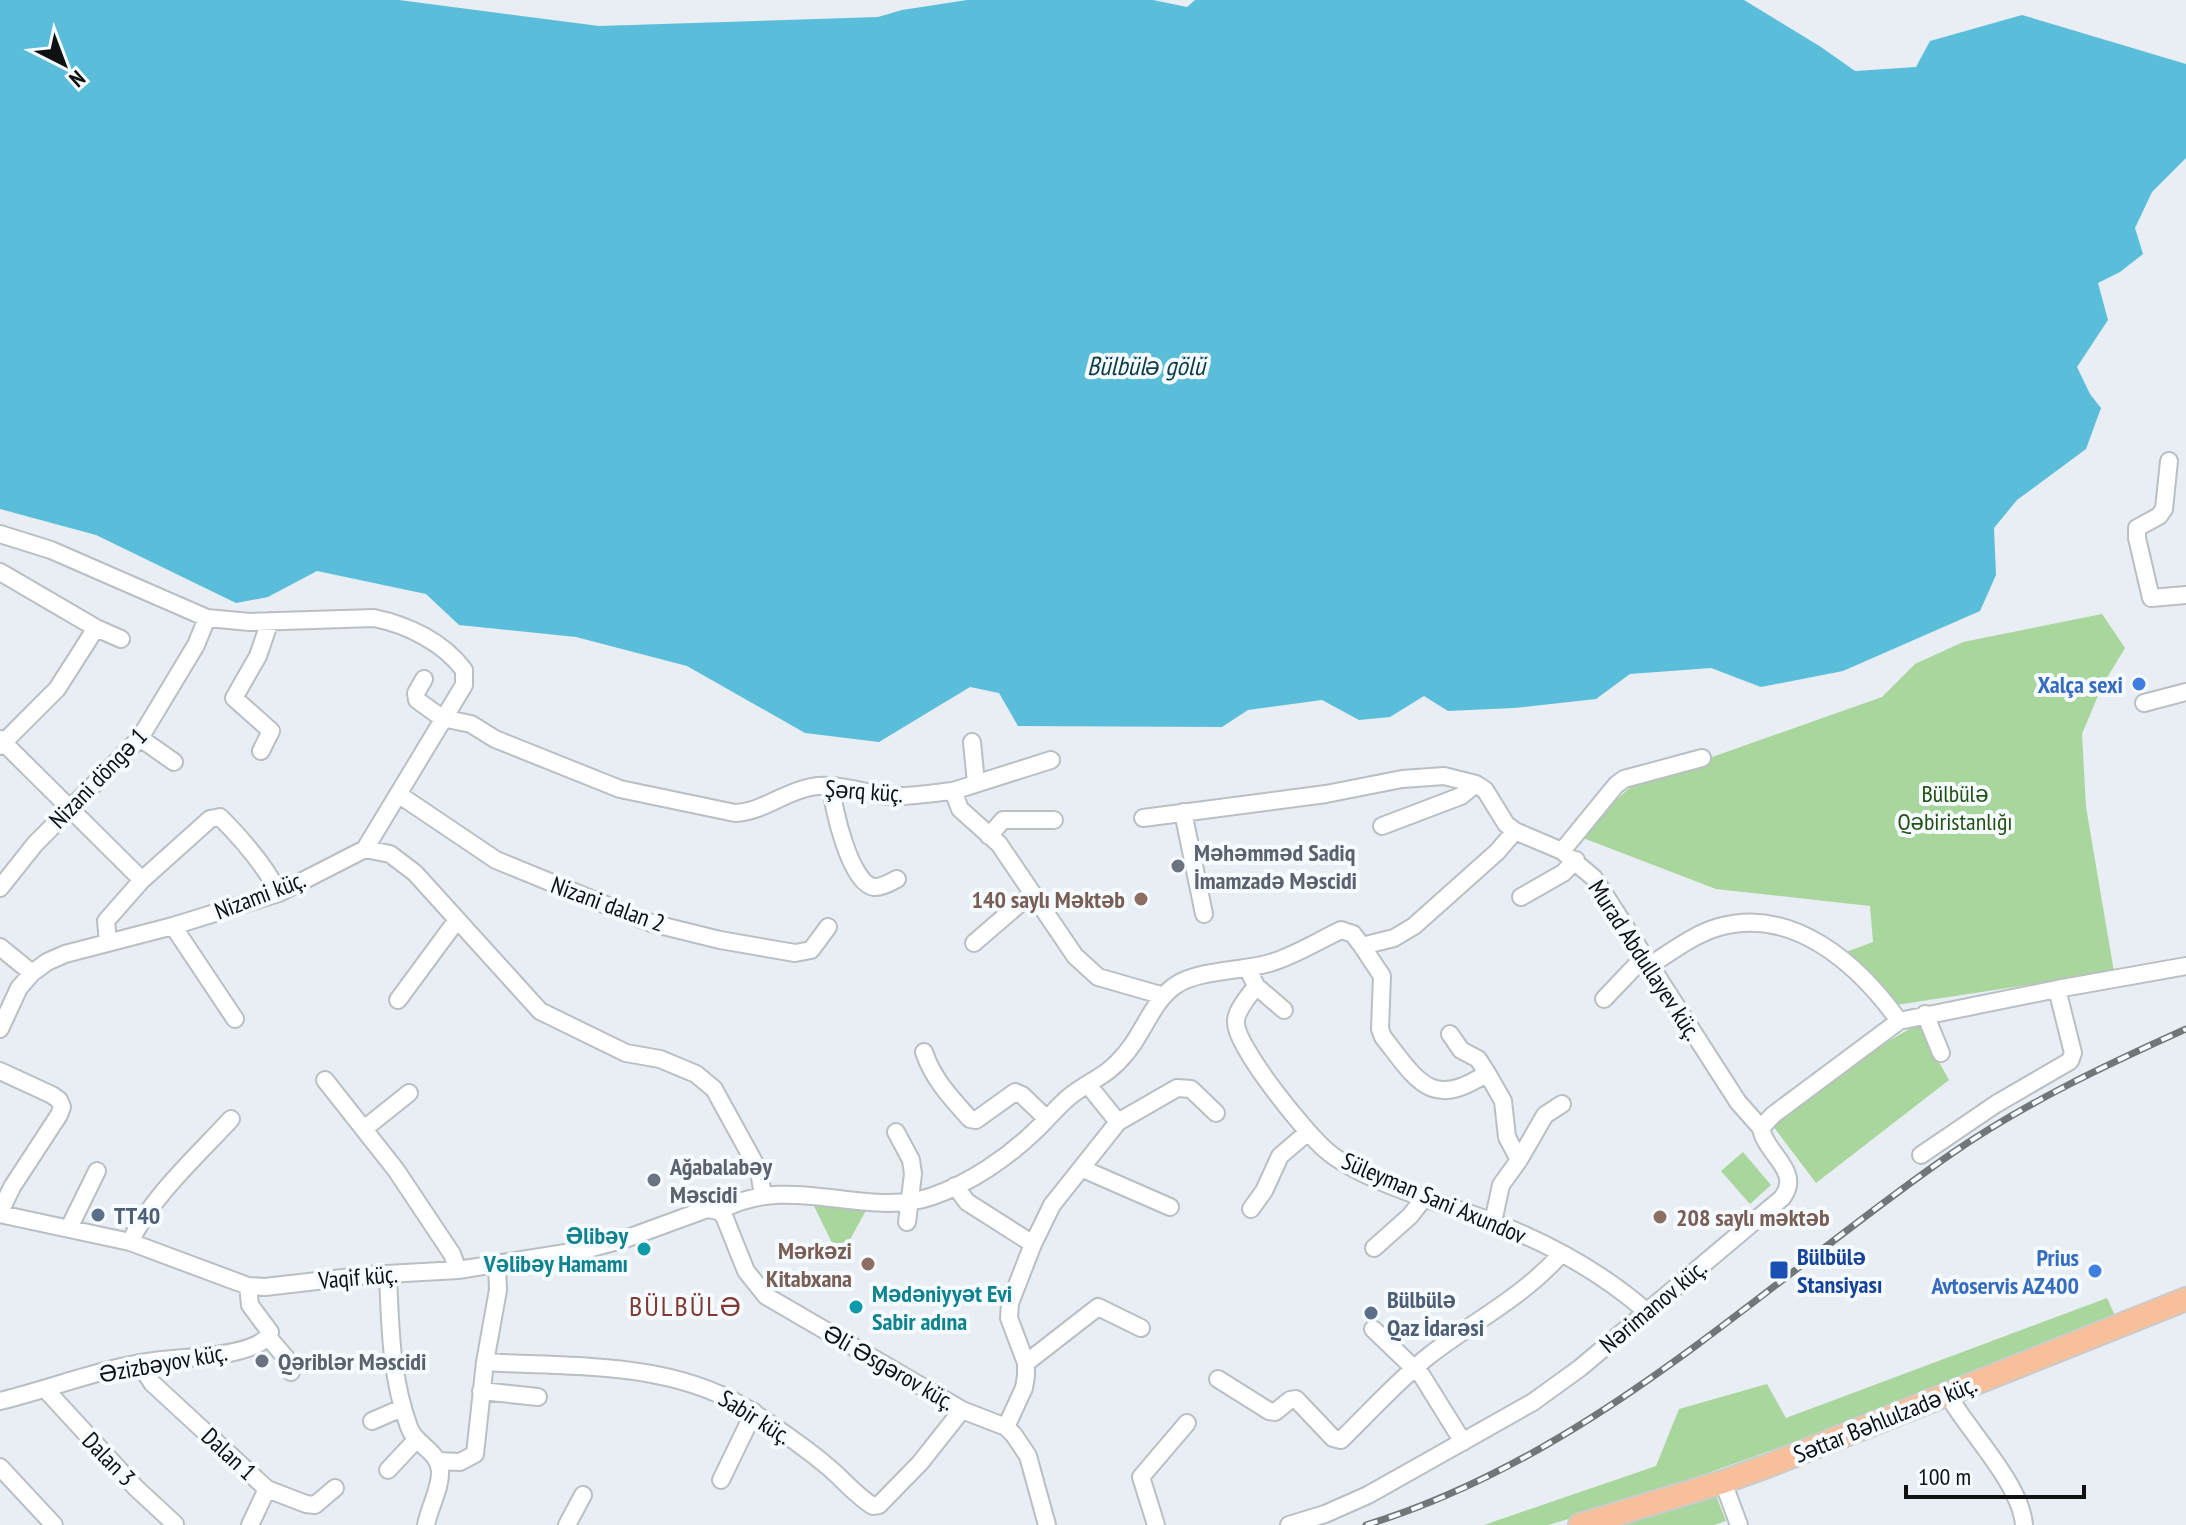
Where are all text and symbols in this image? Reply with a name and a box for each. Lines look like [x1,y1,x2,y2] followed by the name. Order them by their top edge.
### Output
[24,24,104,104] north arrow
[64,64,91,93] text: N
[1087,349,1208,382] water label: Bülbülə gölü
[2037,669,2123,700] place label: Xalça sexi
[2130,675,2148,693] marker: Xalça sexi
[42,721,154,835] street label: Nizani döngə 1
[824,773,904,809] street label: Şərq küç.
[1897,778,2013,837] park label: Bülbülə Qəbiristanlığı
[1194,837,1357,896] place label: Məhəmməd Sadiq İmamzadə Məscidi
[1169,857,1187,875] marker: Məhəmməd Sadiq İmamzadə Məscidi
[210,864,310,926] street label: Nizami küç.
[547,869,669,939] street label: Nizani dalan 2
[1582,874,1708,1046] street label: Murad Abdullayev küç.
[971,884,1125,915] place label: 140 saylı Məktəb
[1132,890,1150,908] marker: 140 saylı Məktəb
[1337,1145,1531,1251] street label: Süleyman Sani Axundov
[669,1151,772,1210] place label: Ağabalabəy Məscidi
[645,1171,663,1189] marker: Ağabalabəy Məscidi
[114,1200,160,1231] place label: TT40
[1676,1202,1830,1233] place label: 208 saylı məktəb
[89,1206,107,1224] marker: TT40
[1651,1208,1669,1226] marker: 208 saylı məktəb
[483,1220,628,1279] place label: Əlibəy Vəlibəy Hamamı
[766,1235,852,1294] place label: Mərkəzi Kitabxana
[635,1240,653,1258] marker: Əlibəy Vəlibəy Hamamı
[1797,1241,1882,1300] place label: Bülbülə Stansiyası
[1930,1242,2079,1301] place label: Prius Avtoservis AZ400
[1593,1252,1713,1360] street label: Nərimanov küç.
[859,1255,877,1273] marker: Mərkəzi Kitabxana
[316,1258,399,1296] street label: Vaqif küç.
[1768,1259,1790,1281] marker: Bülbülə Stansiyası
[2086,1262,2104,1280] marker: Prius Avtoservis AZ400
[872,1278,1012,1337] place label: Mədəniyyət Evi Sabir adına
[1387,1284,1484,1343] place label: Bülbülə Qaz İdarəsi
[629,1287,743,1324] district label: BÜLBÜLƏ
[847,1298,865,1316] marker: Mədəniyyət Evi Sabir adına
[1362,1304,1380,1322] marker: Bülbülə Qaz İdarəsi
[818,1317,960,1417] street label: Əli Əsgərov küç.
[96,1336,230,1390] street label: Əzizbəyov küç.
[278,1346,426,1377] place label: Qəriblər Məscidi
[253,1352,271,1370] marker: Qəriblər Məscidi
[1789,1368,1981,1470] street label: Səttar Bəhlulzadə küç.
[713,1383,797,1451] street label: Sabir küç.
[195,1421,263,1487] street label: Dalan 1
[76,1425,142,1493] street label: Dalan 3
[1906,1449,2084,1499] scale bar
[1918,1461,1971,1492] text: 100 m

